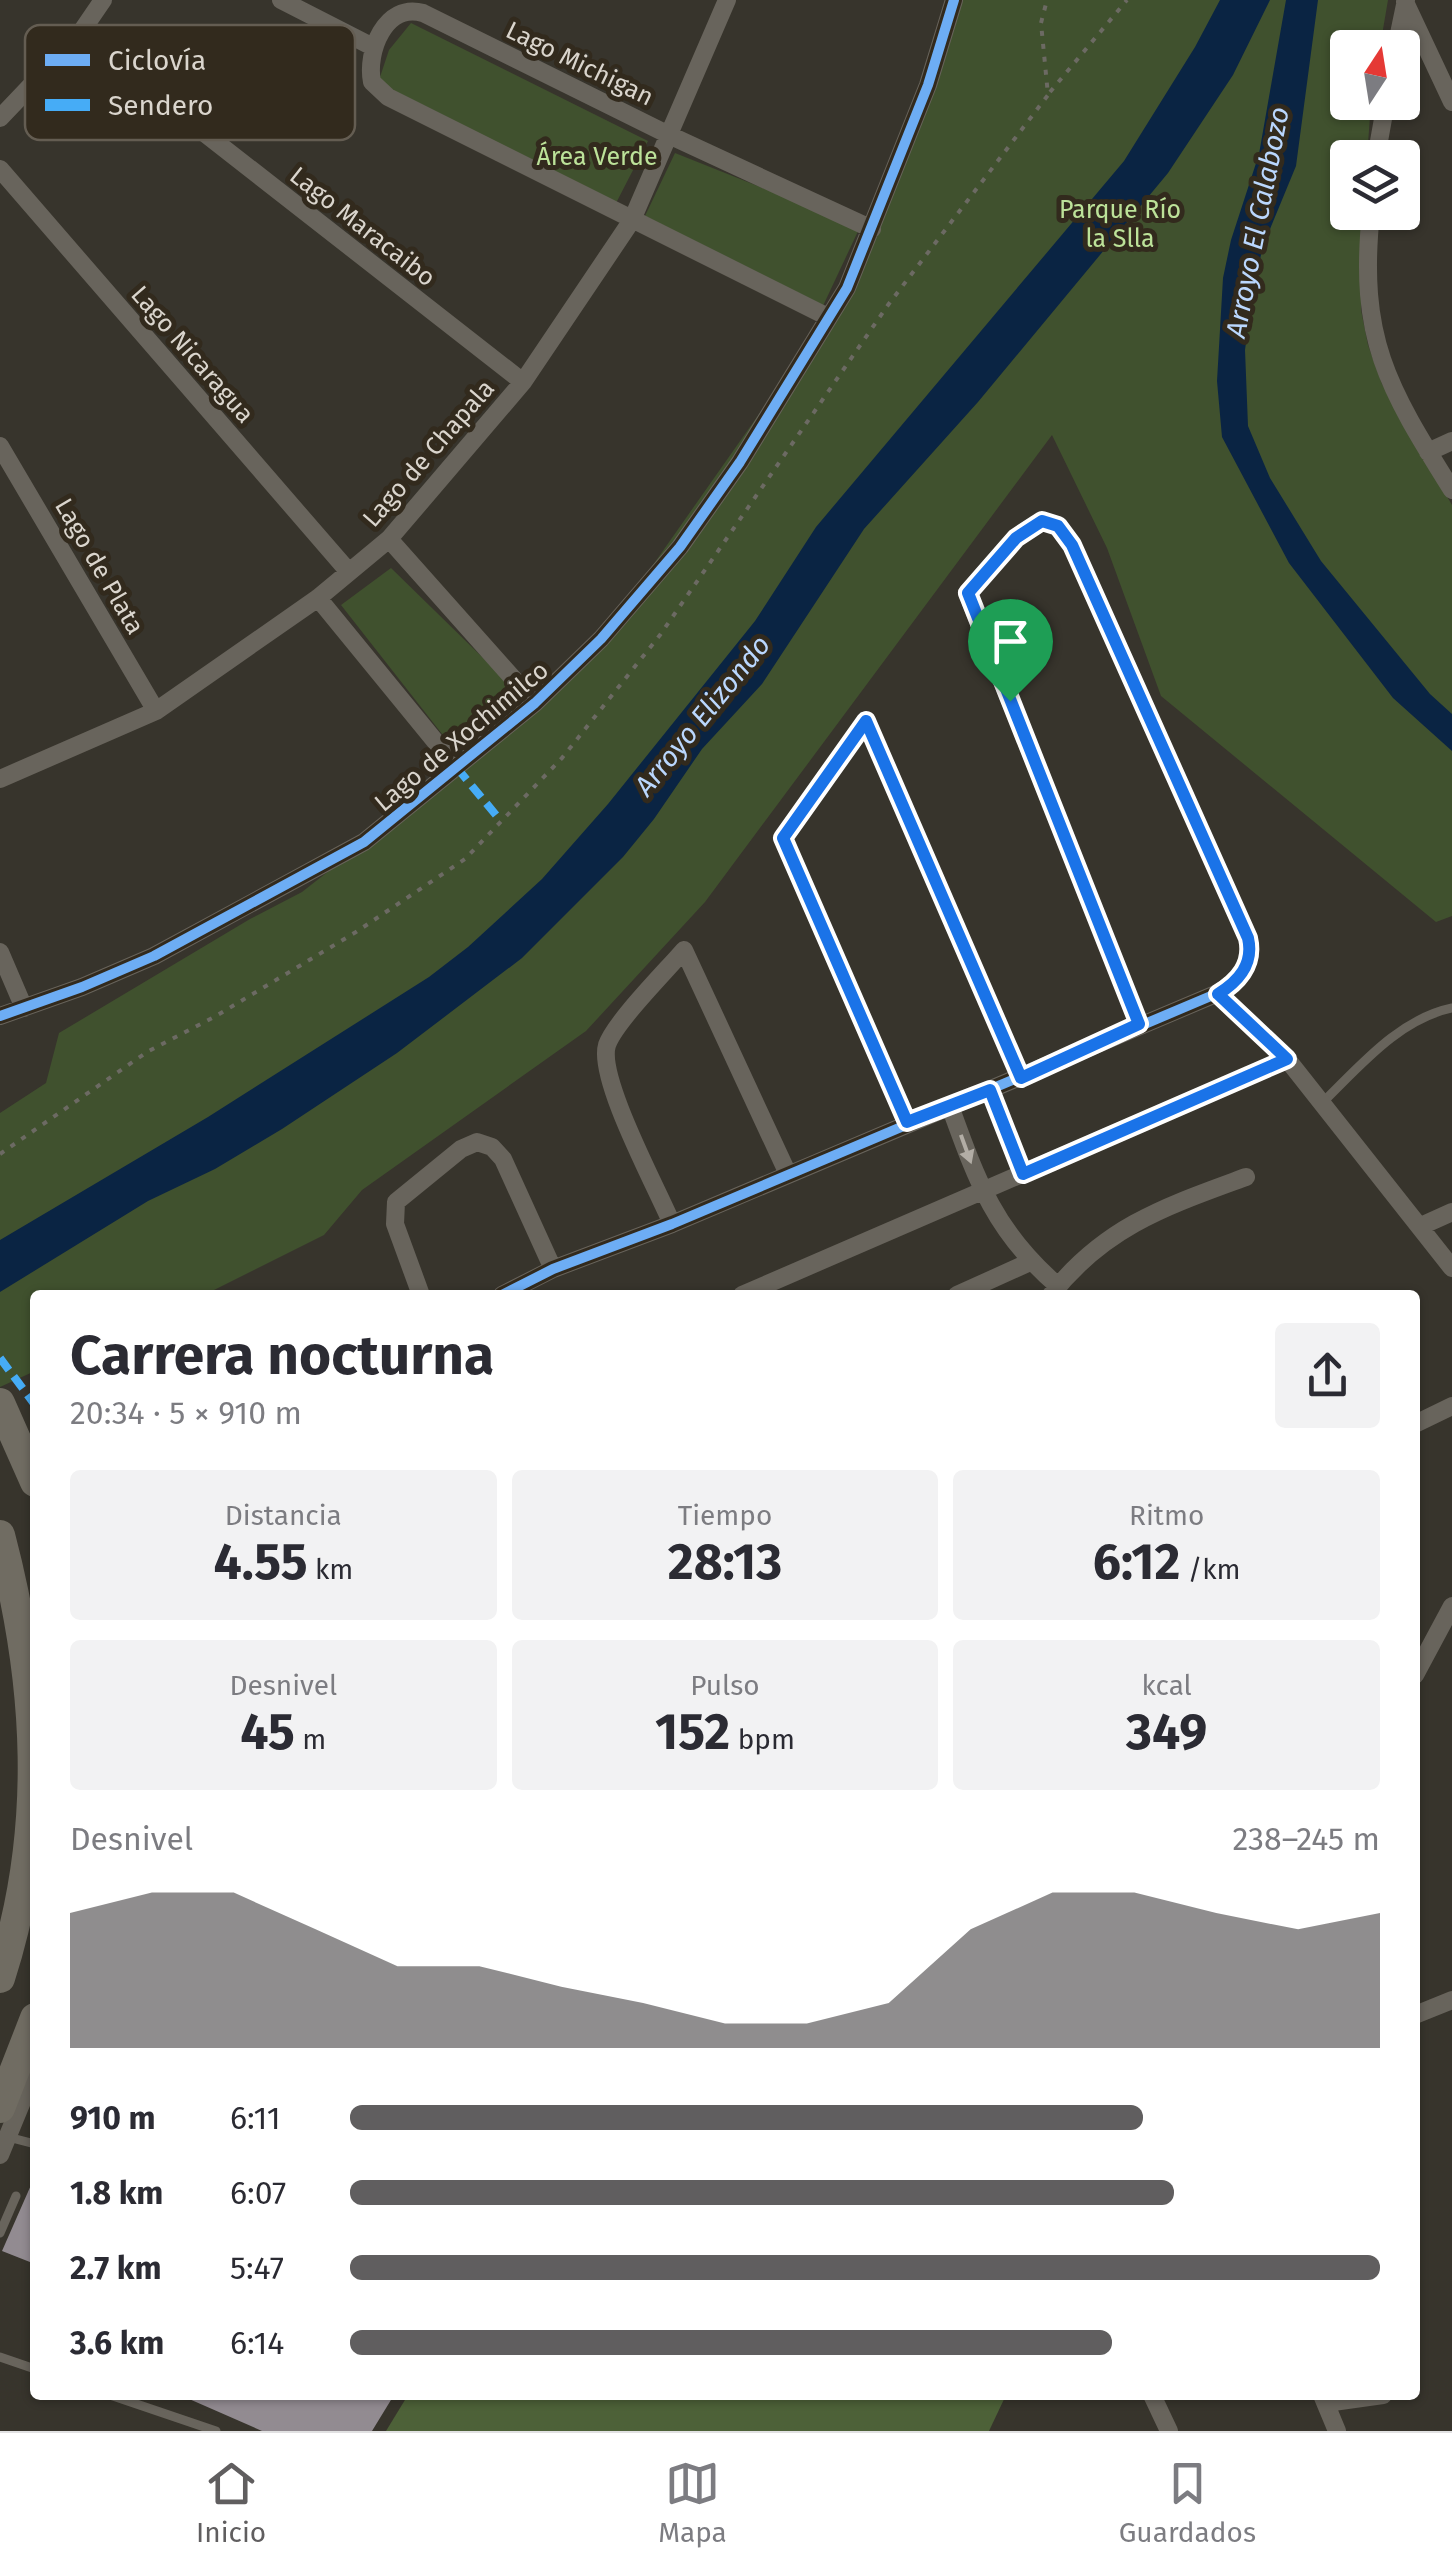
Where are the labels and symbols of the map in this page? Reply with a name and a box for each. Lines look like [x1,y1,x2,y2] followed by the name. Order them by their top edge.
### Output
[501,15,658,113] street label: Lago Michigan
[25,25,355,140] legend
[1330,30,1420,120] north arrow
[108,44,206,77] text: Ciclovía
[108,89,213,122] text: Sendero
[1219,104,1296,341] water label: Arroyo El Calabozo
[536,141,658,172] park label: Área Verde
[284,161,441,293] street label: Lago Maracaibo
[1059,195,1181,254] park label: Parque Río la Slla
[125,280,260,429] street label: Lago Nicaragua
[357,374,501,533] street label: Lago de Chapala
[48,493,150,640] street label: Lago de Plata
[968,599,1053,702] pin
[627,628,777,803] water label: Arroyo Elizondo
[369,655,555,818] street label: Lago de Xochimilco
[959,1135,974,1165] one-way arrow

